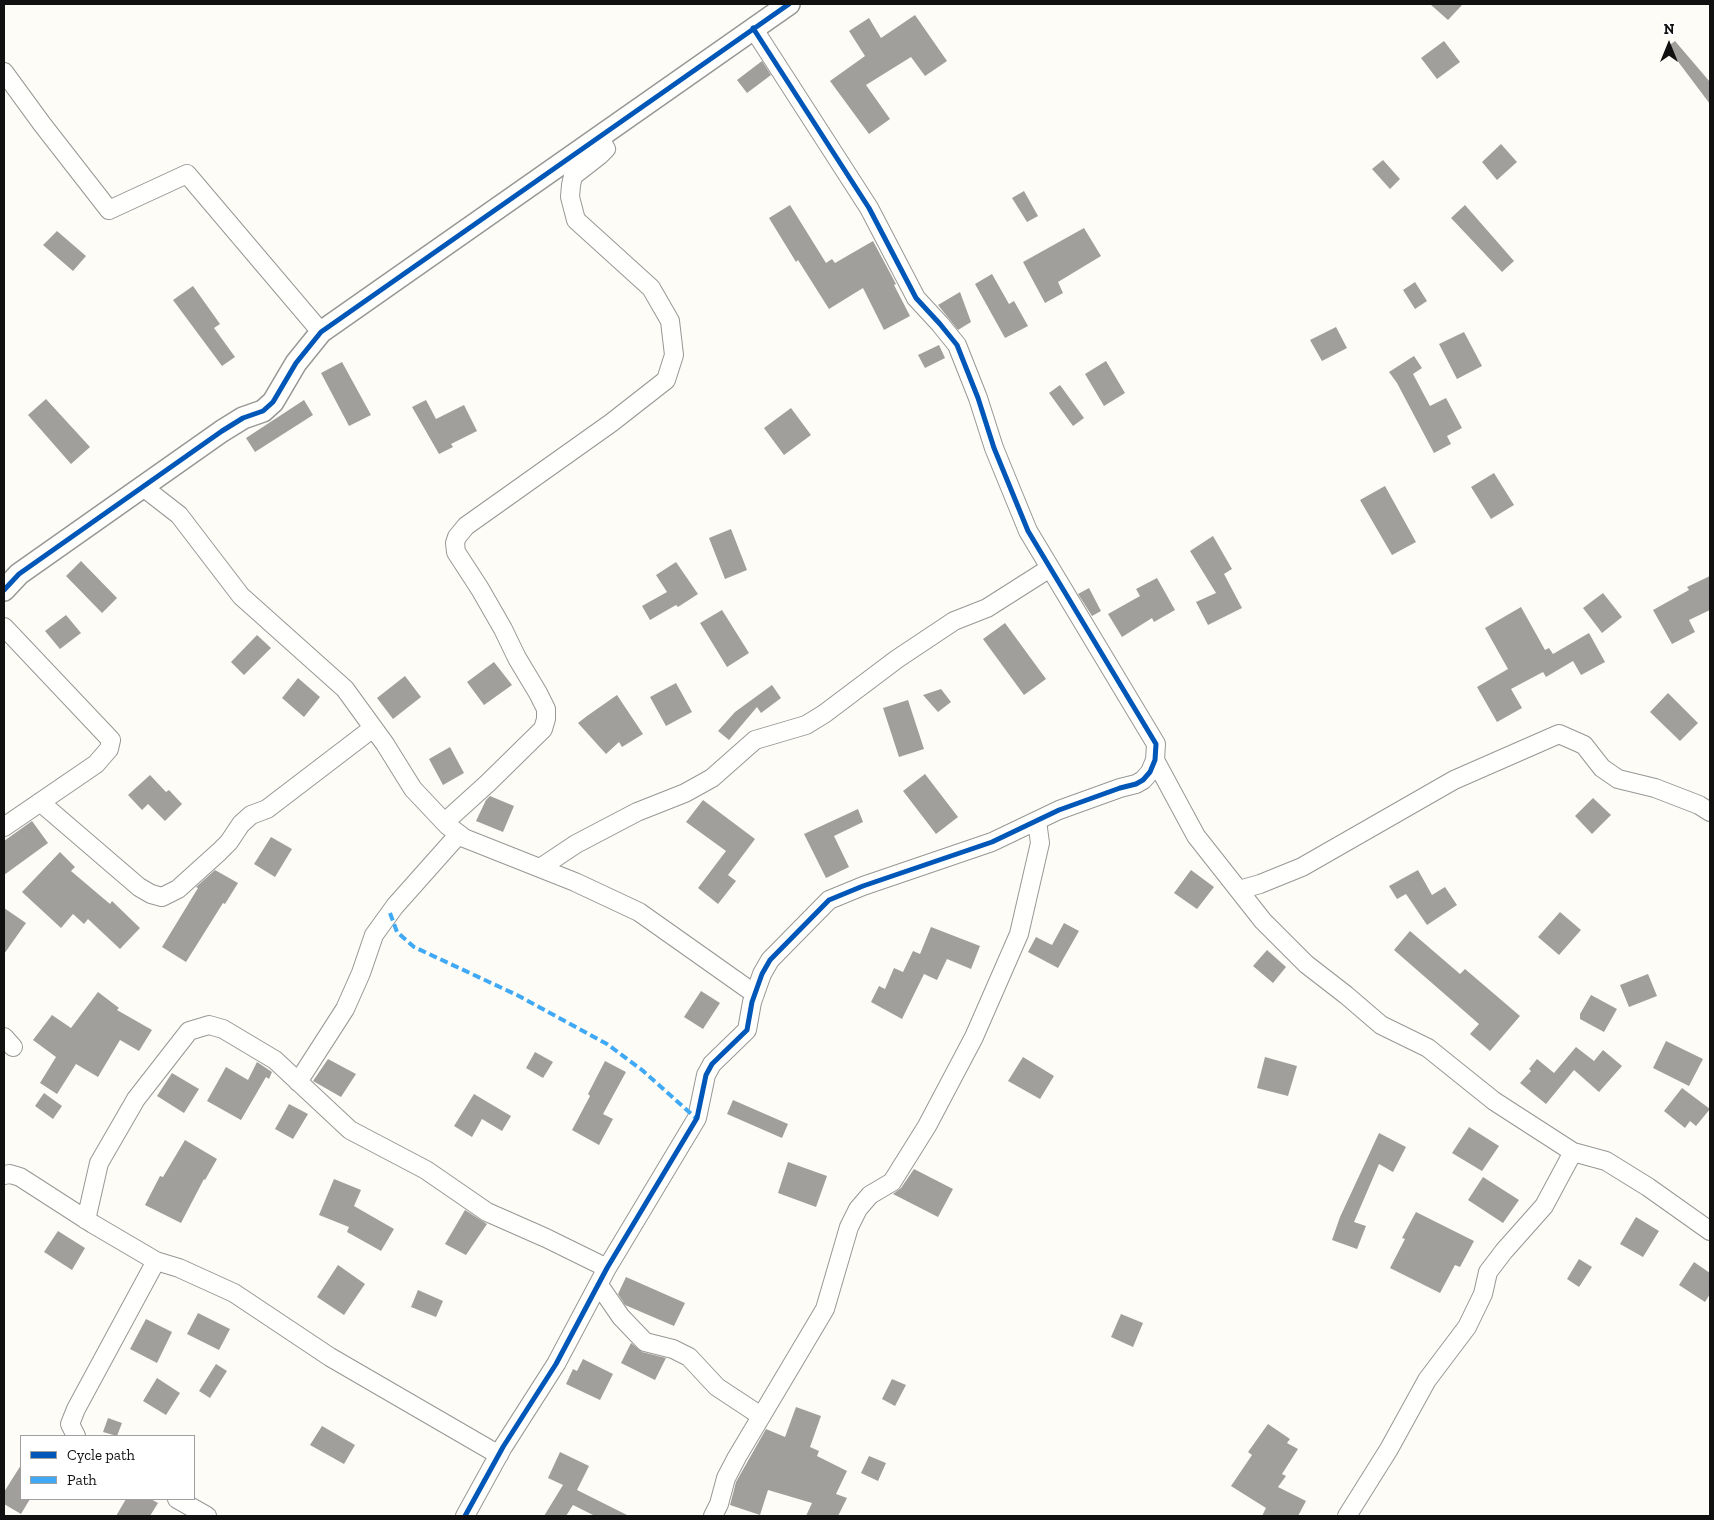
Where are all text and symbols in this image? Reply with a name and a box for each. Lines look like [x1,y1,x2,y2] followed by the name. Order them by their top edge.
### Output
[1644,20,1694,70] north arrow
[1664,21,1674,38] text: N
[20,1435,195,1500] legend
[67,1446,135,1464] text: Cycle path
[67,1471,97,1489] text: Path

